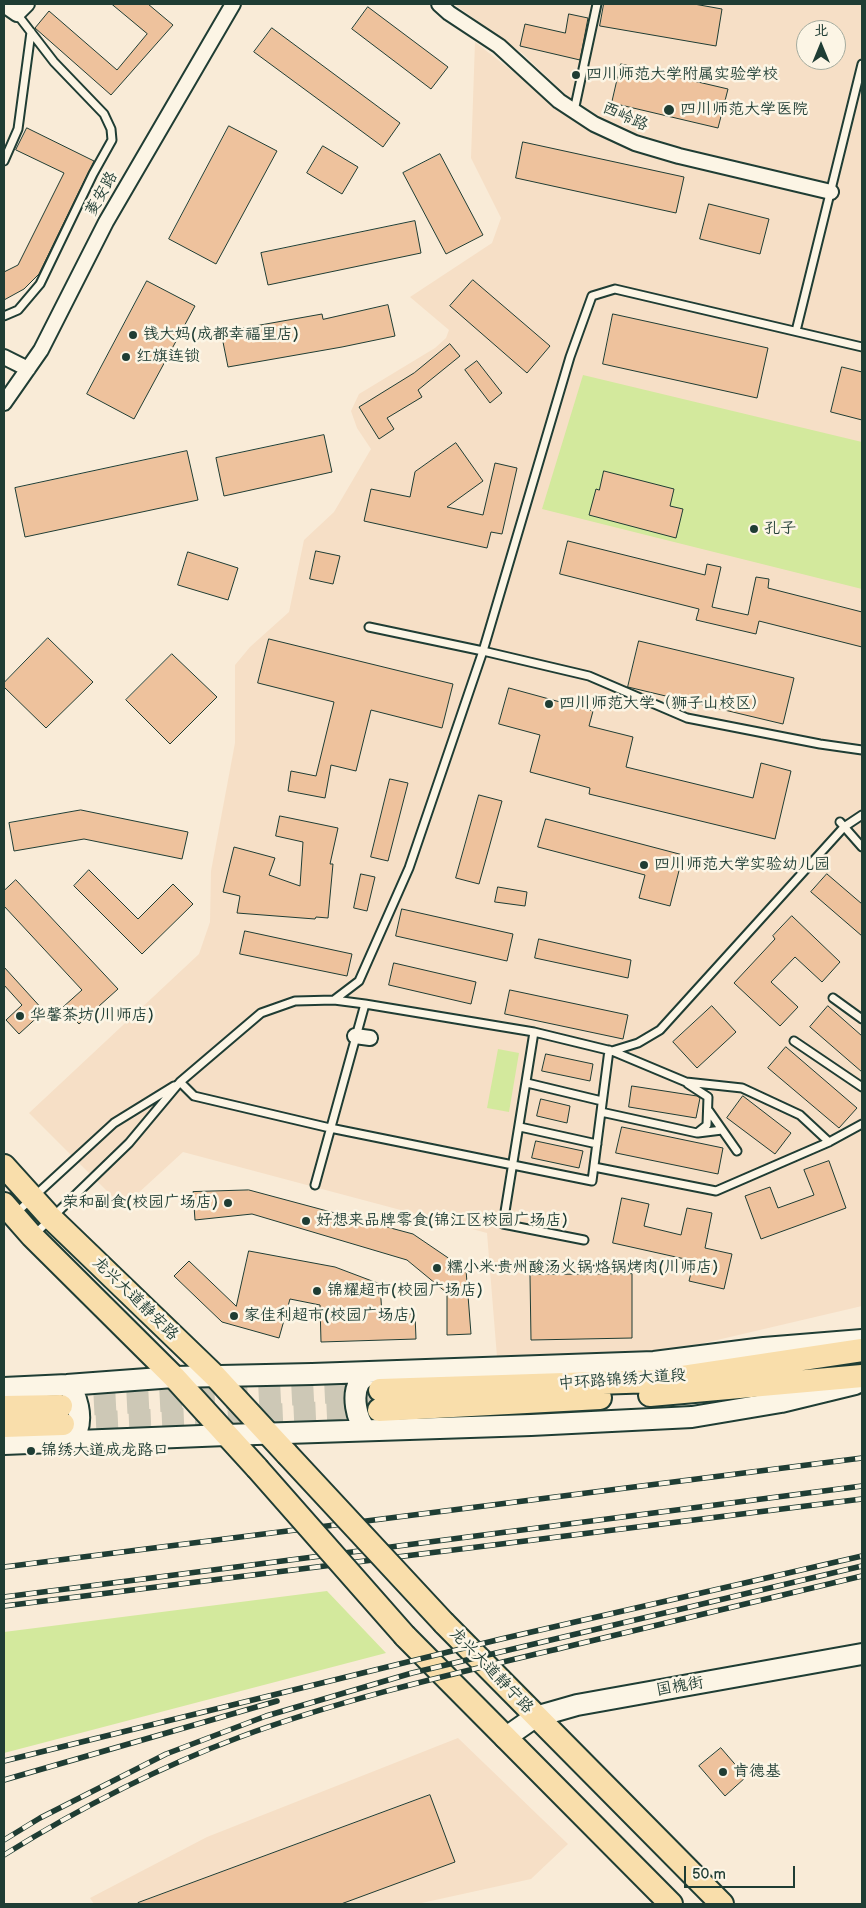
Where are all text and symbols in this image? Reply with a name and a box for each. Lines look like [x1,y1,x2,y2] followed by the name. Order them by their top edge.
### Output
[796,20,846,70] north arrow
[814,22,828,39] text: 北
[586,65,778,85] place label: 四川师范大学附属实验学校
[570,69,582,81] marker: 四川师范大学附属实验学校
[599,98,651,136] street label: 西岭路
[680,100,808,120] place label: 四川师范大学医院
[662,103,676,117] marker: 四川师范大学医院
[82,168,122,220] street label: 菱安路
[143,325,299,345] place label: 钱大妈(成都幸福里店)
[127,329,139,341] marker: 钱大妈(成都幸福里店)
[136,347,200,367] place label: 红旗连锁
[120,351,132,363] marker: 红旗连锁
[764,519,796,539] place label: 孔子
[748,523,760,535] marker: 孔子
[559,694,767,714] place label: 四川师范大学（狮子山校区）
[543,698,555,710] marker: 四川师范大学（狮子山校区）
[654,855,830,875] place label: 四川师范大学实验幼儿园
[638,859,650,871] marker: 四川师范大学实验幼儿园
[30,1006,154,1026] place label: 华馨茶坊(川师店)
[14,1010,26,1022] marker: 华馨茶坊(川师店)
[62,1193,218,1213] place label: 荣和副食(校园广场店)
[222,1197,234,1209] marker: 荣和副食(校园广场店)
[316,1211,568,1231] place label: 好想来品牌零食(锦江区校园广场店)
[300,1215,312,1227] marker: 好想来品牌零食(锦江区校园广场店)
[88,1253,182,1345] street label: 龙兴大道静安路
[447,1258,718,1278] place label: 糯小米·贵州酸汤火锅·烙锅烤肉(川师店)
[431,1262,443,1274] marker: 糯小米·贵州酸汤火锅·烙锅烤肉(川师店)
[327,1281,483,1301] place label: 锦耀超市(校园广场店)
[311,1285,323,1297] marker: 锦耀超市(校园广场店)
[244,1306,416,1326] place label: 家佳利超市(校园广场店)
[228,1310,240,1322] marker: 家佳利超市(校园广场店)
[557,1366,687,1394] street label: 中环路锦绣大道段
[41,1441,169,1461] place label: 锦绣大道成龙路口
[25,1445,37,1457] marker: 锦绣大道成龙路口
[445,1624,537,1718] street label: 龙兴大道静宁路
[655,1673,705,1701] street label: 国槐街
[733,1762,781,1782] place label: 肯德基
[717,1766,729,1778] marker: 肯德基
[686,1856,797,1888] scale bar
[692,1865,726,1884] text: 50 m

